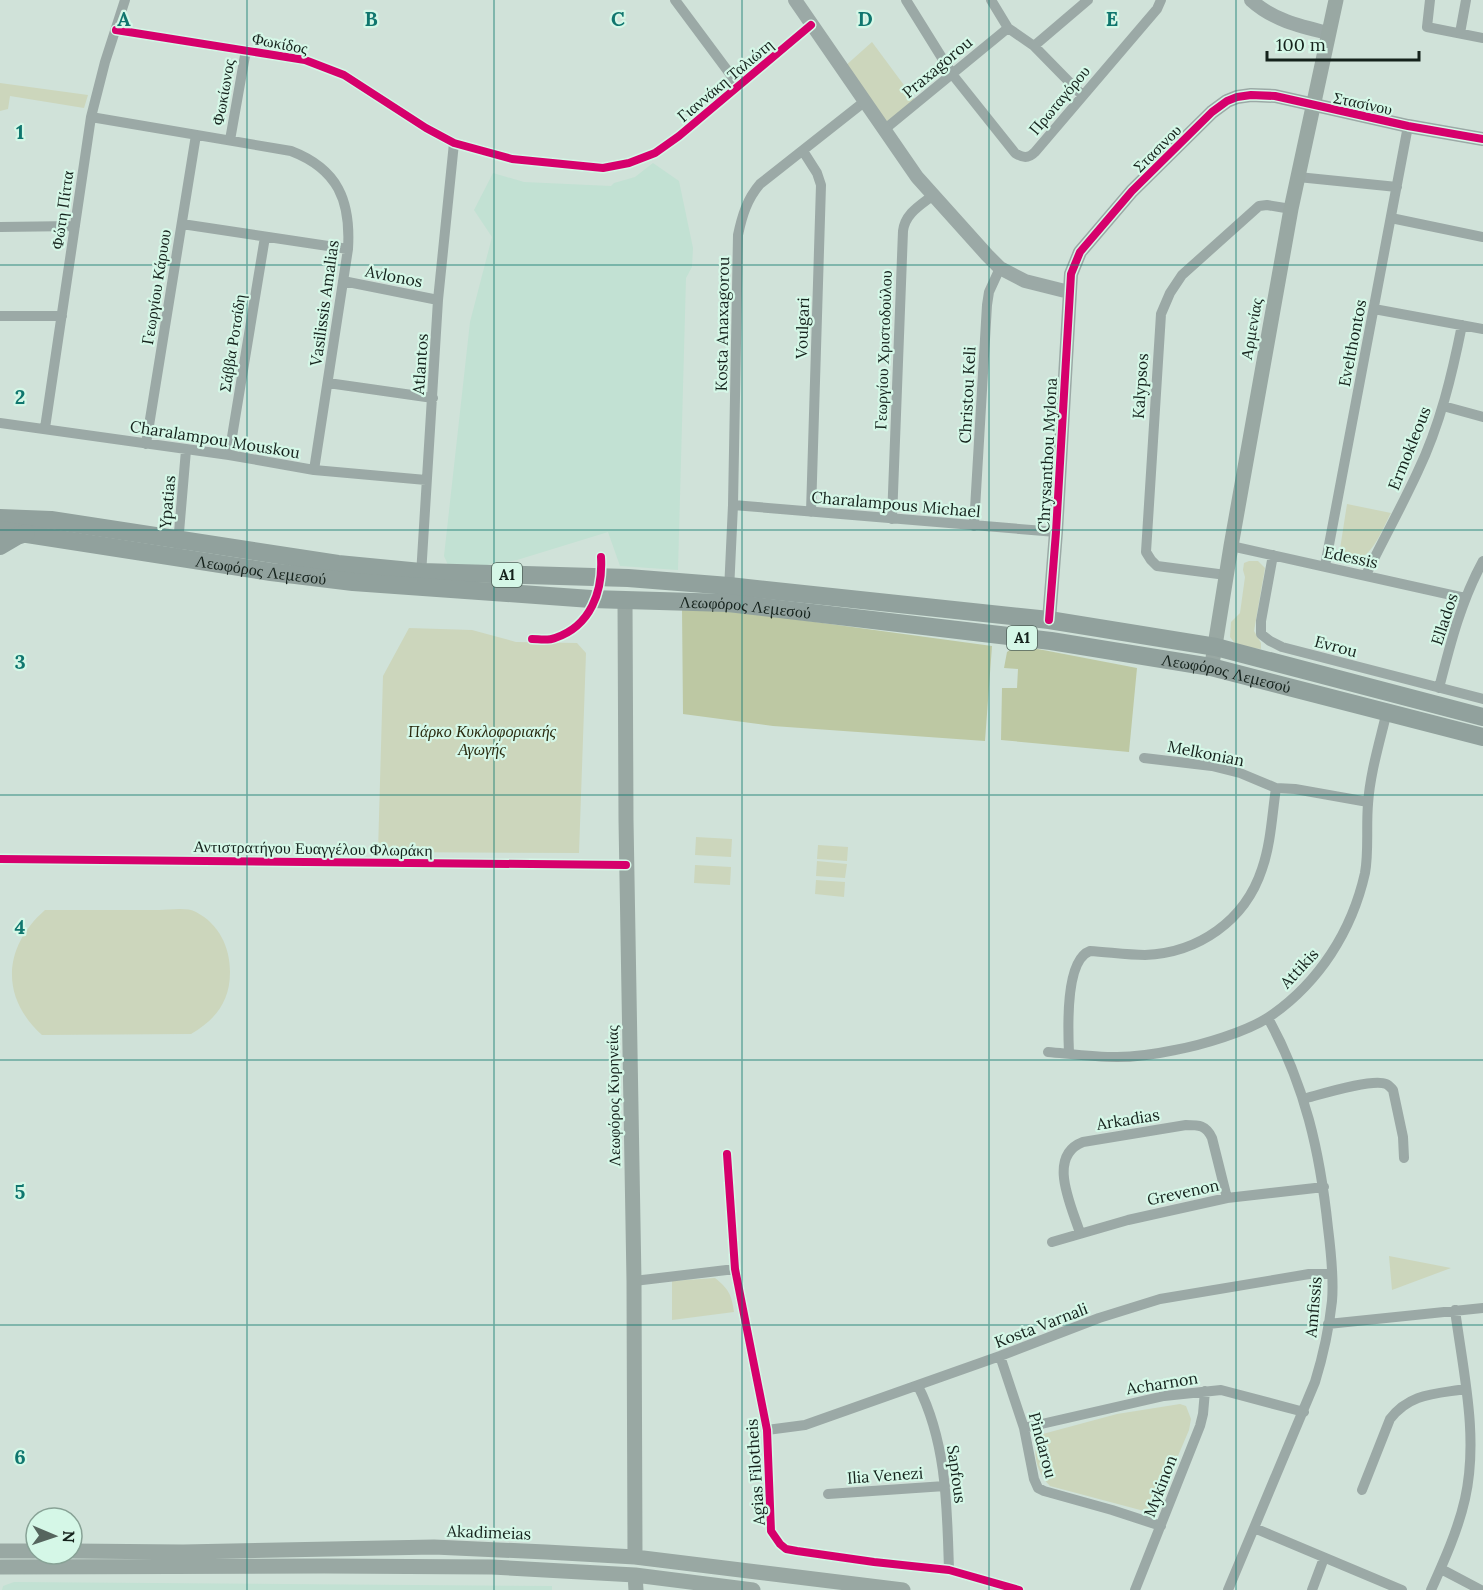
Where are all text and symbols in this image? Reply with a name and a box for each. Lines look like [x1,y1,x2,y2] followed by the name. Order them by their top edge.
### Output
[117,6,131,31] text: A
[364,6,378,31] text: B
[611,6,625,31] text: C
[857,6,873,31] text: D
[1106,6,1118,31] text: E
[1267,24,1418,62] scale bar
[250,28,310,58] street label: Φωκίδος
[898,32,976,102] street label: Praxagorou
[1276,33,1326,56] text: 100 m
[673,34,777,126] street label: Γιαννάκη Ταλιώτη
[207,57,239,127] street label: Φωκίωνος
[1024,61,1094,139] street label: Πρωταγόρου
[1332,87,1394,119] street label: Στασίνου
[16,119,24,144] text: 1
[1129,120,1185,176] street label: Στασινου
[47,169,77,250] street label: Φώτη Πίττα
[137,228,175,346] street label: Γεωργίου Κάρυου
[305,239,343,368] street label: Vasilissis Amalias
[711,256,733,392] street label: Kosta Anaxagorou
[363,260,424,291] street label: Avlonos
[870,270,896,430] street label: Γεωργίου Χριστοδούλου
[214,293,250,393] street label: Σάββα Ροτσίδη
[1236,296,1266,361] street label: Αρμενίας
[791,297,813,360] street label: Voulgari
[1334,298,1370,388] street label: Evelthontos
[408,333,432,396] street label: Atlantos
[954,346,980,444] street label: Christou Keli
[1128,353,1152,419] street label: Kalypsos
[1033,377,1061,533] street label: Chrysanthou Mylona
[15,384,25,409] text: 2
[1383,403,1435,493] street label: Ermokleous
[129,416,302,462] street label: Charalampou Mouskou
[155,475,179,530] street label: Ypatias
[811,487,981,521] street label: Charalampous Michael
[1322,542,1380,572] street label: Edessis
[194,550,328,589] street label: Λεωφόρος Λεμεσού
[492,563,522,587] road number: A1
[1426,591,1462,647] street label: Ellados
[679,592,812,623] street label: Λεωφόρος Λεμεσού
[1007,626,1037,650] road number: A1
[1312,631,1360,661] street label: Evrou
[14,649,26,674] text: 3
[1160,649,1293,697] street label: Λεωφόρος Λεμεσού
[408,721,557,759] park label: Πάρκο Κυκλοφοριακής Αγωγής
[1166,736,1246,770] street label: Melkonian
[193,836,433,860] street label: Αντιστρατήγου Ευαγγέλου Φλωράκη
[15,914,26,939] text: 4
[1275,944,1322,993] street label: Attikis
[602,1024,624,1167] street label: Λεωφόρος Κυρηνείας
[1094,1104,1161,1134] street label: Arkadias
[1145,1175,1221,1209] street label: Grevenon
[15,1179,26,1204] text: 5
[1300,1276,1326,1339] street label: Amfissis
[992,1298,1090,1352] street label: Kosta Varnali
[1124,1367,1199,1399] street label: Acharnon
[1025,1410,1062,1481] street label: Pindarou
[741,1418,769,1527] street label: Agias Filotheis
[14,1444,26,1469] text: 6
[943,1444,971,1504] street label: Sapfous
[1139,1452,1181,1520] street label: Mykinon
[846,1462,924,1488] street label: Ilia Venezi
[24,1506,84,1566] north arrow
[446,1521,531,1543] street label: Akadimeias
[59,1530,79,1543] text: N

